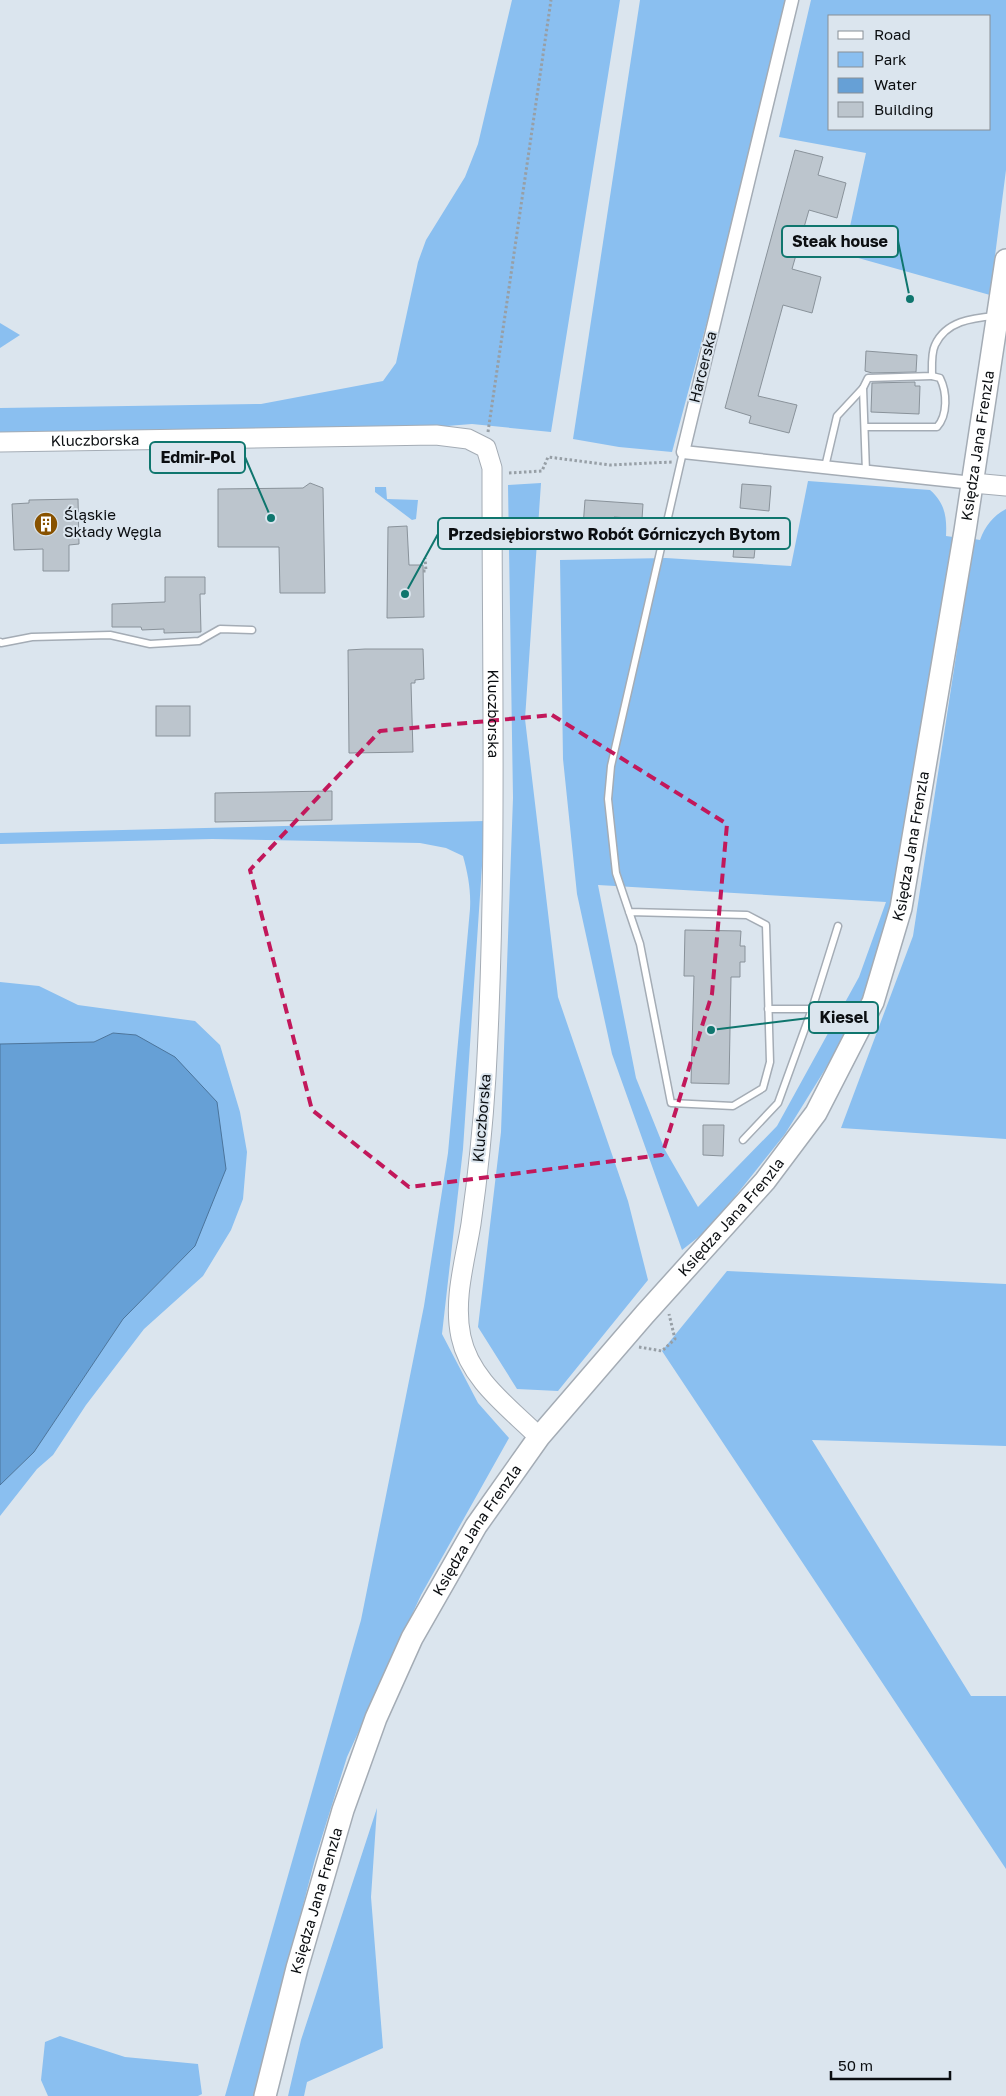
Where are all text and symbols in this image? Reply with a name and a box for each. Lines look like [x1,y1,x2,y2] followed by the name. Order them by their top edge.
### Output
[828,15,991,130] legend
[874,25,911,43] text: Road
[874,50,907,68] text: Park
[874,75,917,93] text: Water
[874,100,934,118] text: Building
[782,226,898,257] callout: Steak house
[792,231,888,251] text: Steak house
[684,329,720,404] street label: Harcerska
[957,369,997,522] street label: Księdza Jana Frenzla
[50,430,140,449] street label: Kluczborska
[150,442,245,473] callout: Edmir-Pol
[160,447,236,467] text: Edmir-Pol
[64,505,162,540] place label: Śląskie Składy Węgla
[33,511,59,537] building icon: Śląskie Składy Węgla
[438,518,790,549] callout: Przedsiębiorstwo Robót Górniczych Bytom
[448,524,780,544] text: Przedsiębiorstwo Robót Górniczych Bytom
[485,669,503,758] street label: Kluczborska
[888,770,932,923] street label: Księdza Jana Frenzla
[809,1002,878,1033] callout: Kiesel
[819,1007,869,1027] text: Kiesel
[468,1073,494,1163] street label: Kluczborska
[674,1154,787,1279] street label: Księdza Jana Frenzla
[428,1461,525,1598] street label: Księdza Jana Frenzla
[286,1825,345,1976] street label: Księdza Jana Frenzla
[831,2048,950,2080] scale bar
[838,2056,873,2074] text: 50 m

